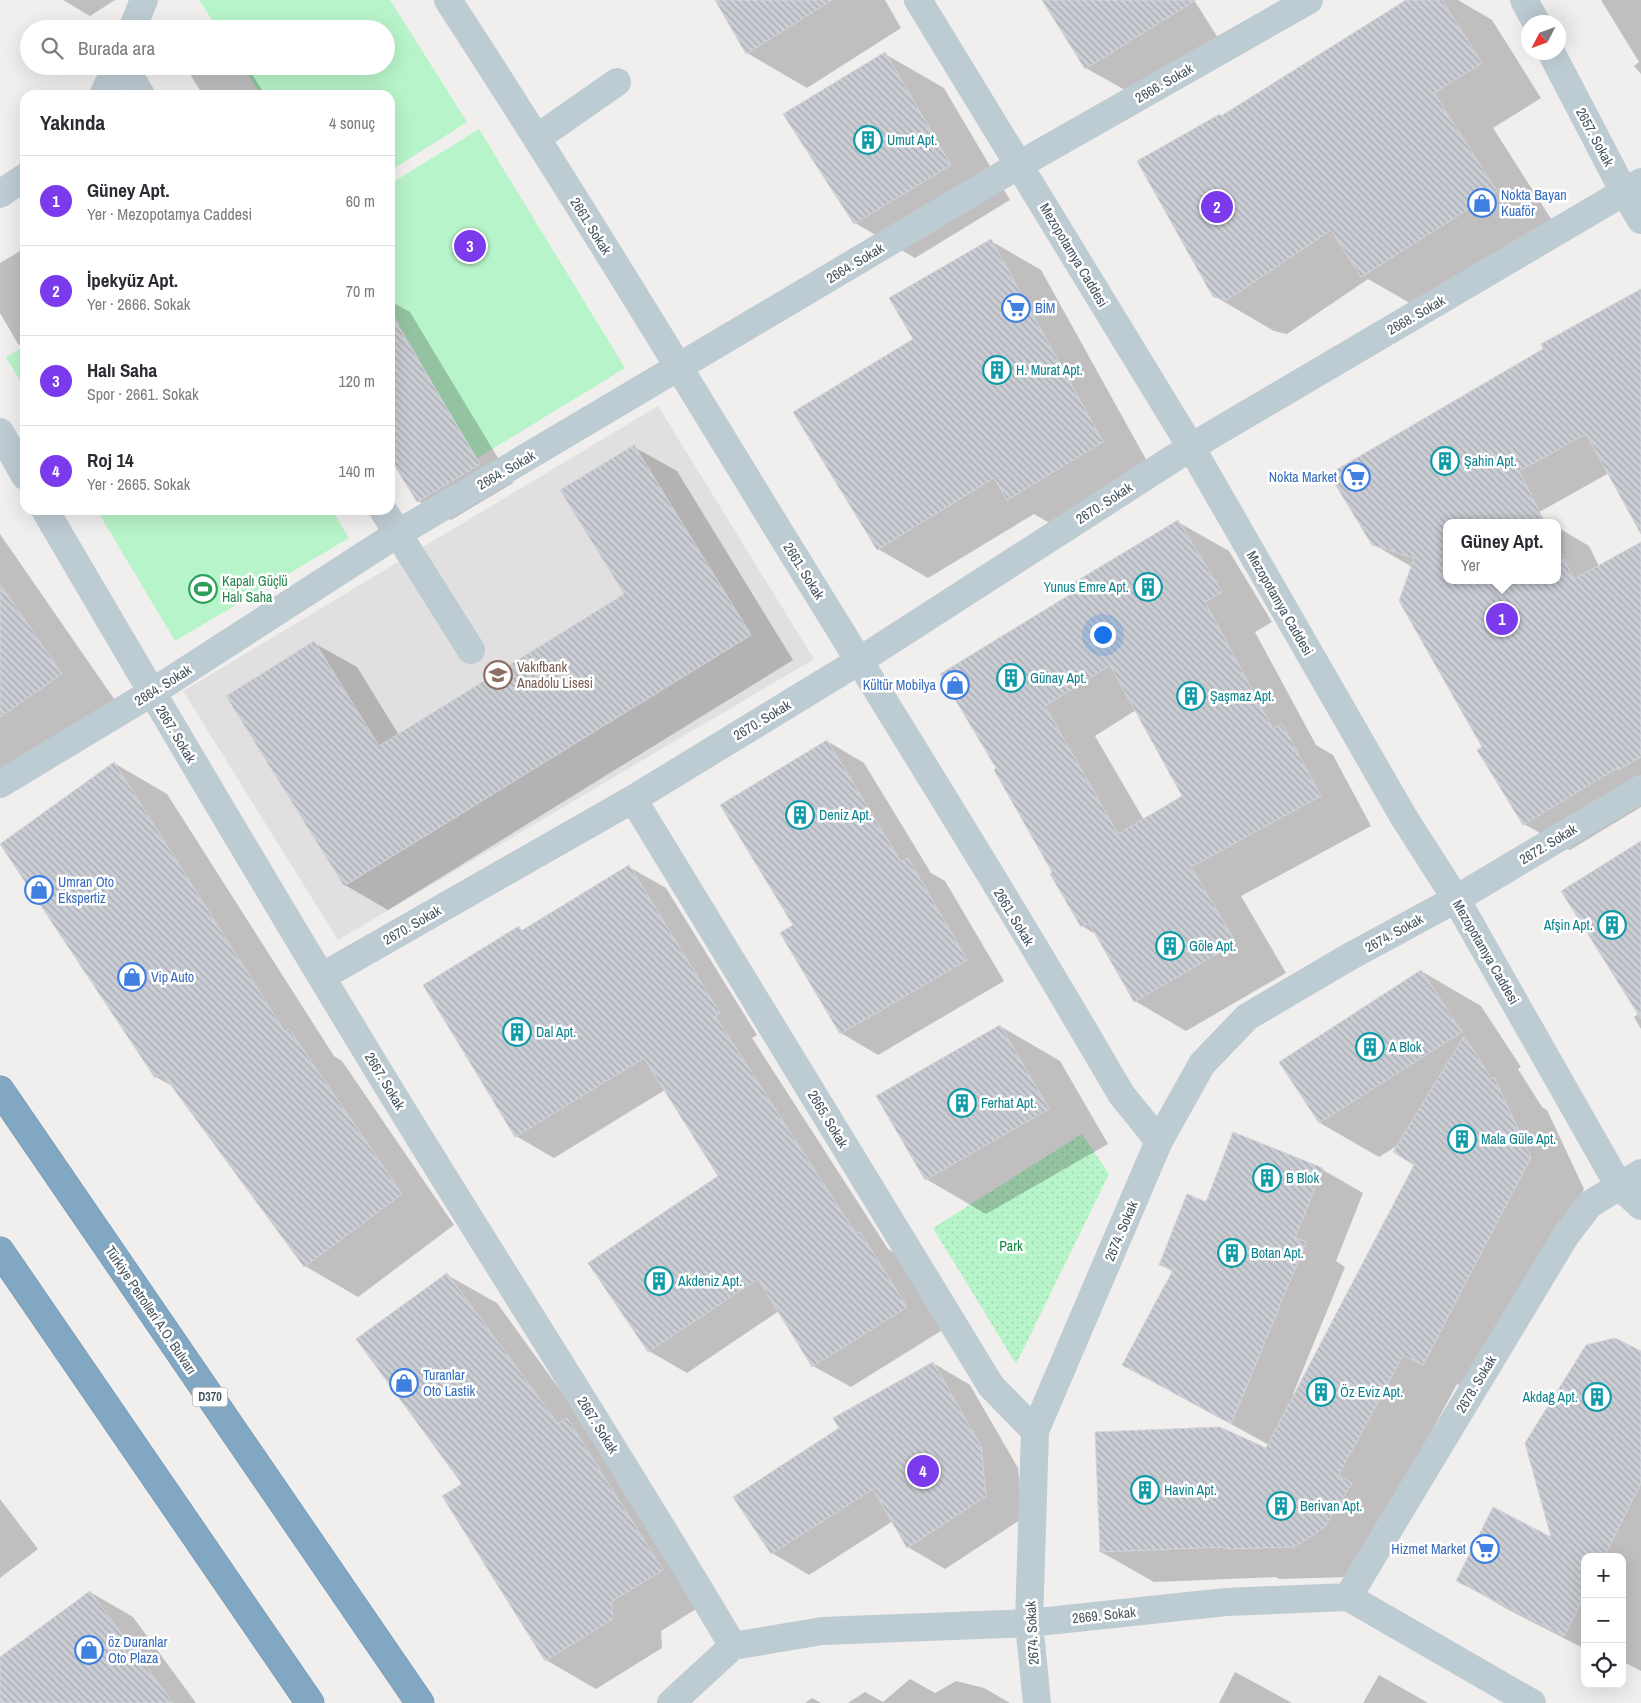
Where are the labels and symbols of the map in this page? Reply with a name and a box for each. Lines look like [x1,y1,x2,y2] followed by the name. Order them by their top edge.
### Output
[1521,15,1566,60] north arrow
[1132,59,1196,107] street label: 2666. Sokak
[1572,105,1618,170] street label: 2657. Sokak
[853,125,883,155] building icon: Umut Apt.
[887,131,937,149] place label: Umut Apt.
[1501,186,1567,220] place label: Nokta Bayan Kuaför
[1201,188,1233,226] pin: 2
[1467,188,1497,218] shop icon: Nokta Bayan Kuaför
[566,194,616,258] street label: 2661. Sokak
[1036,200,1112,310] street label: Mezopotamya Caddesi
[454,227,486,265] pin: 3
[823,239,887,287] street label: 2664. Sokak
[1384,291,1448,339] street label: 2668. Sokak
[1001,293,1031,323] supermarket icon: BİM
[1035,299,1055,317] place label: BİM
[982,355,1012,385] building icon: H. Murat Apt.
[1016,361,1083,379] place label: H. Murat Apt.
[474,446,538,494] street label: 2664. Sokak
[1430,446,1460,476] building icon: Şahin Apt.
[1464,452,1517,470] place label: Şahin Apt.
[1341,462,1371,492] supermarket icon: Nokta Market
[1269,468,1337,486] place label: Nokta Market
[1072,478,1136,528] street label: 2670. Sokak
[779,539,829,603] street label: 2661. Sokak
[1243,547,1317,659] street label: Mezopotamya Caddesi
[222,572,288,606] place label: Kapalı Güçlü Halı Saha
[1133,572,1163,602] building icon: Yunus Emre Apt.
[188,574,218,604] sports icon: Kapalı Güçlü Halı Saha
[1043,578,1129,596] place label: Yunus Emre Apt.
[1486,600,1518,638] pin: 1
[1090,622,1116,648] your location
[516,658,593,692] place label: Vakıfbank Anadolu Lisesi
[131,660,195,710] street label: 2664. Sokak
[483,660,513,690] school or university icon: Vakıfbank Anadolu Lisesi
[996,663,1026,693] building icon: Günay Apt.
[1030,669,1087,687] place label: Günay Apt.
[940,670,970,700] shop icon: Kültür Mobilya
[863,676,937,694] place label: Kültür Mobilya
[1176,681,1206,711] building icon: Şaşmaz Apt.
[1210,687,1274,705] place label: Şaşmaz Apt.
[730,696,794,744] street label: 2670. Sokak
[152,702,200,766] street label: 2667. Sokak
[785,800,815,830] building icon: Deniz Apt.
[819,806,872,824] place label: Deniz Apt.
[1516,820,1580,868] street label: 2672. Sokak
[58,873,114,907] place label: Umran Oto Ekspertiz
[24,875,54,905] shop icon: Umran Oto Ekspertiz
[990,885,1038,949] street label: 2661. Sokak
[1449,896,1523,1008] street label: Mezopotamya Caddesi
[380,901,444,949] street label: 2670. Sokak
[1362,910,1427,956] street label: 2674. Sokak
[1597,910,1627,940] building icon: Afşin Apt.
[1543,916,1593,934] place label: Afşin Apt.
[1155,931,1185,961] building icon: Göle Apt.
[1189,937,1236,955] place label: Göle Apt.
[117,962,147,992] shop icon: Vip Auto
[151,968,194,986] place label: Vip Auto
[502,1017,532,1047] building icon: Dal Apt.
[536,1023,576,1041] place label: Dal Apt.
[1355,1032,1385,1062] building icon: A Blok
[1388,1038,1422,1056] place label: A Blok
[361,1049,409,1113] street label: 2667. Sokak
[804,1087,852,1151] street label: 2665. Sokak
[947,1088,977,1118] building icon: Ferhat Apt.
[981,1094,1037,1112] place label: Ferhat Apt.
[1447,1124,1477,1154] building icon: Mala Güle Apt.
[1481,1130,1556,1148] place label: Mala Güle Apt.
[1252,1163,1282,1193] building icon: B Blok
[1286,1169,1319,1187] place label: B Blok
[1100,1198,1142,1264] street label: 2674. Sokak
[999,1237,1023,1255] park label: Park
[1217,1238,1247,1268] building icon: Botan Apt.
[101,1242,201,1378] street label: Türkiye Petrolleri A.O. Bulvarı
[1251,1244,1304,1262] place label: Botan Apt.
[644,1266,674,1296] building icon: Akdeniz Apt.
[677,1272,742,1290] place label: Akdeniz Apt.
[1452,1352,1500,1416] street label: 2678. Sokak
[423,1366,476,1400] place label: Turanlar Oto Lastik
[389,1368,419,1398] shop icon: Turanlar Oto Lastik
[1306,1377,1336,1407] building icon: Öz Eviz Apt.
[1582,1382,1612,1412] building icon: Akdağ Apt.
[1340,1383,1403,1401] place label: Öz Eviz Apt.
[192,1388,228,1406] road number: D370
[1521,1388,1578,1406] place label: Akdağ Apt.
[573,1393,623,1457] street label: 2667. Sokak
[907,1452,939,1490] pin: 4
[1130,1475,1160,1505] building icon: Havin Apt.
[1164,1481,1217,1499] place label: Havin Apt.
[1266,1491,1296,1521] building icon: Berivan Apt.
[1300,1497,1363,1515] place label: Berivan Apt.
[1470,1534,1500,1564] supermarket icon: Hizmet Market
[1391,1540,1466,1558] place label: Hizmet Market
[1021,1600,1043,1665] street label: 2674. Sokak
[1071,1603,1137,1627] street label: 2669. Sokak
[108,1633,168,1667] place label: öz Duranlar Oto Plaza
[74,1635,104,1665] shop icon: öz Duranlar Oto Plaza

